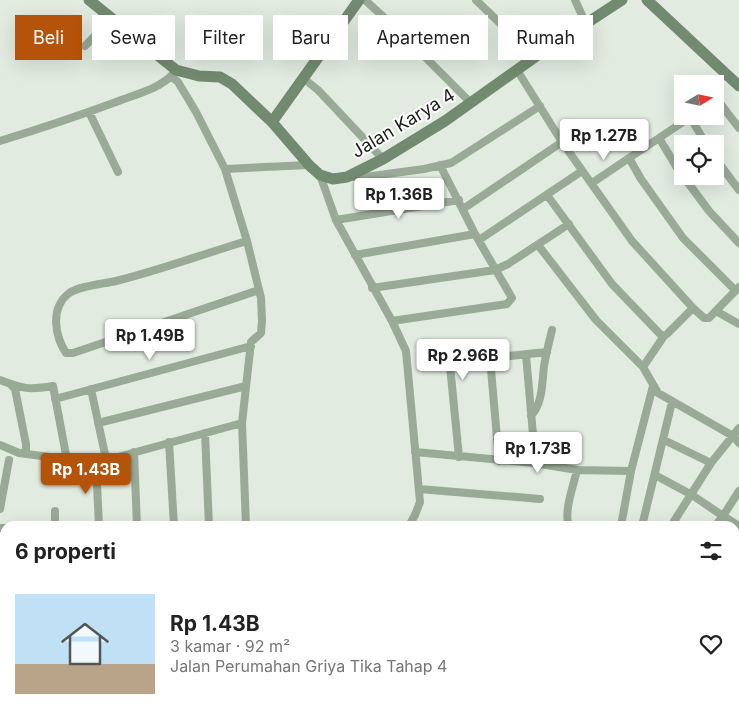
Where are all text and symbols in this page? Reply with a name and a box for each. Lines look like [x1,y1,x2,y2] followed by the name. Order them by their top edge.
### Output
[15,15,82,60] chip: Beli
[92,15,175,60] chip: Sewa
[185,15,263,60] chip: Filter
[273,15,348,60] chip: Baru
[358,15,488,60] chip: Apartemen
[498,15,593,60] chip: Rumah
[674,75,724,125] north arrow
[674,75,724,185] map controls
[348,84,458,162] street label: Jalan Karya 4
[552,119,656,161] pin: Rp 1.27B
[571,125,637,145] text: Rp 1.27B
[674,135,724,185] button: locate
[347,178,451,220] pin: Rp 1.36B
[365,184,433,204] text: Rp 1.36B
[98,318,202,361] pin: Rp 1.49B
[116,325,184,345] text: Rp 1.49B
[411,338,515,381] pin: Rp 2.96B
[428,345,498,365] text: Rp 2.96B
[486,432,590,474] pin: Rp 1.73B
[505,438,571,458] text: Rp 1.73B
[34,452,138,495] pin: Rp 1.43B
[52,459,120,479] text: Rp 1.43B
[697,537,725,565] icon: filters
[15,539,116,564] text: 6 properti
[170,611,260,636] text: Rp 1.43B
[55,614,115,674] icon: home
[697,630,725,658] icon: heart
[170,636,290,656] text: 3 kamar · 92 m²
[170,656,447,676] text: Jalan Perumahan Griya Tika Tahap 4

